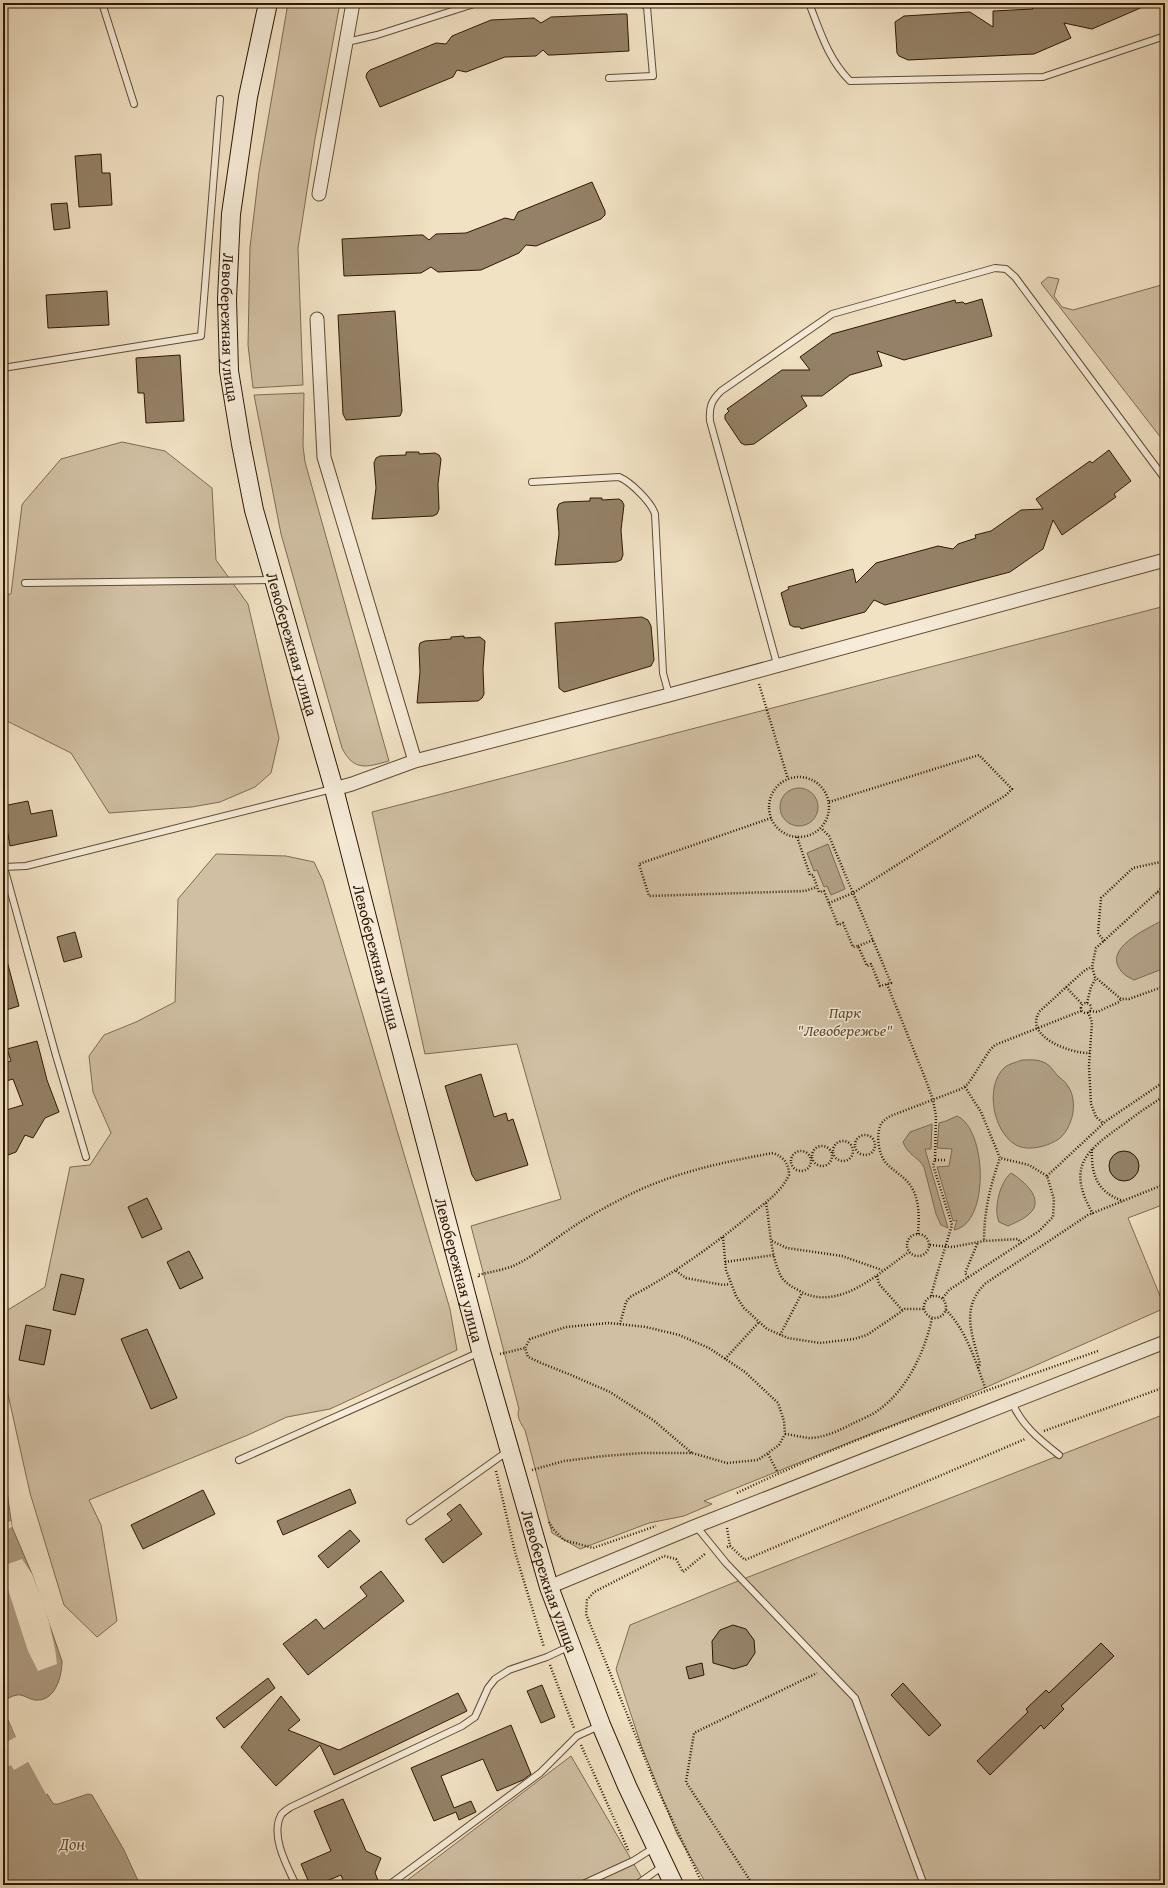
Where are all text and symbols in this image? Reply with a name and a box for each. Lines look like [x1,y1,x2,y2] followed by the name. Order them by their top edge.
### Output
[215,253,246,404] street label: Левобережная улица
[260,569,325,719] street label: Левобережная улица
[347,881,407,1032] street label: Левобережная улица
[797,1000,893,1042] park label: Парк "Левобережье"
[429,1195,490,1345] street label: Левобережная улица
[515,1507,585,1656] street label: Левобережная улица
[58,1831,85,1856] water label: Дон

